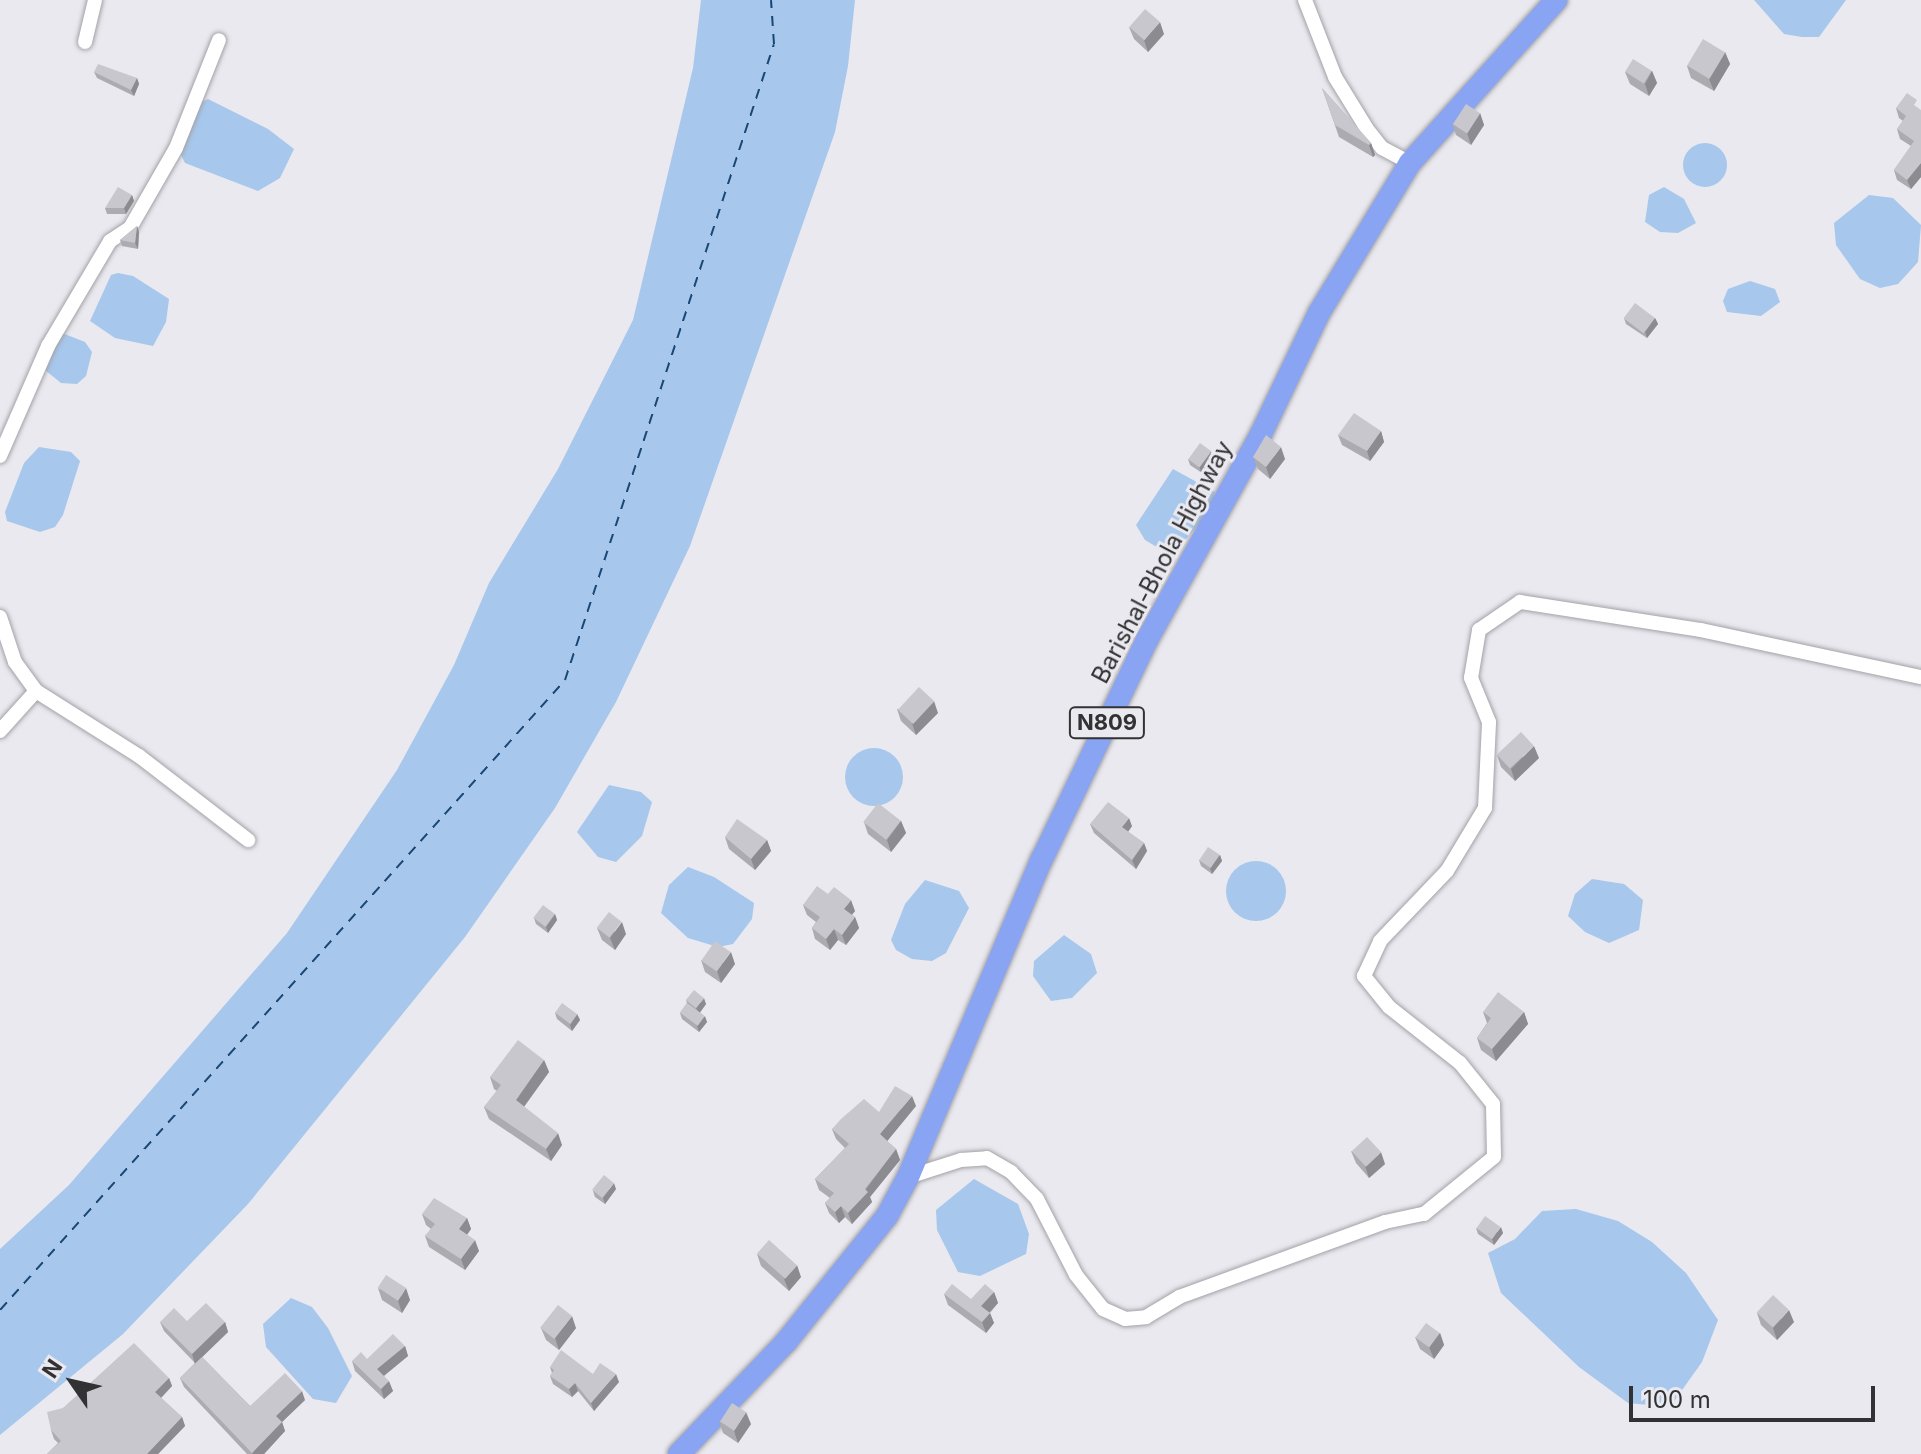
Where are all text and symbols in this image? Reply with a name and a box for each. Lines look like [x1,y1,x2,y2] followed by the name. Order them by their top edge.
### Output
[1086,436,1238,688] street label: Barishal-Bhola Highway
[1067,705,1147,741] road number: N809
[32,1342,112,1422] north arrow
[37,1354,68,1383] text: N
[1633,1370,1879,1420] scale bar
[1643,1385,1711,1414] text: 100 m

